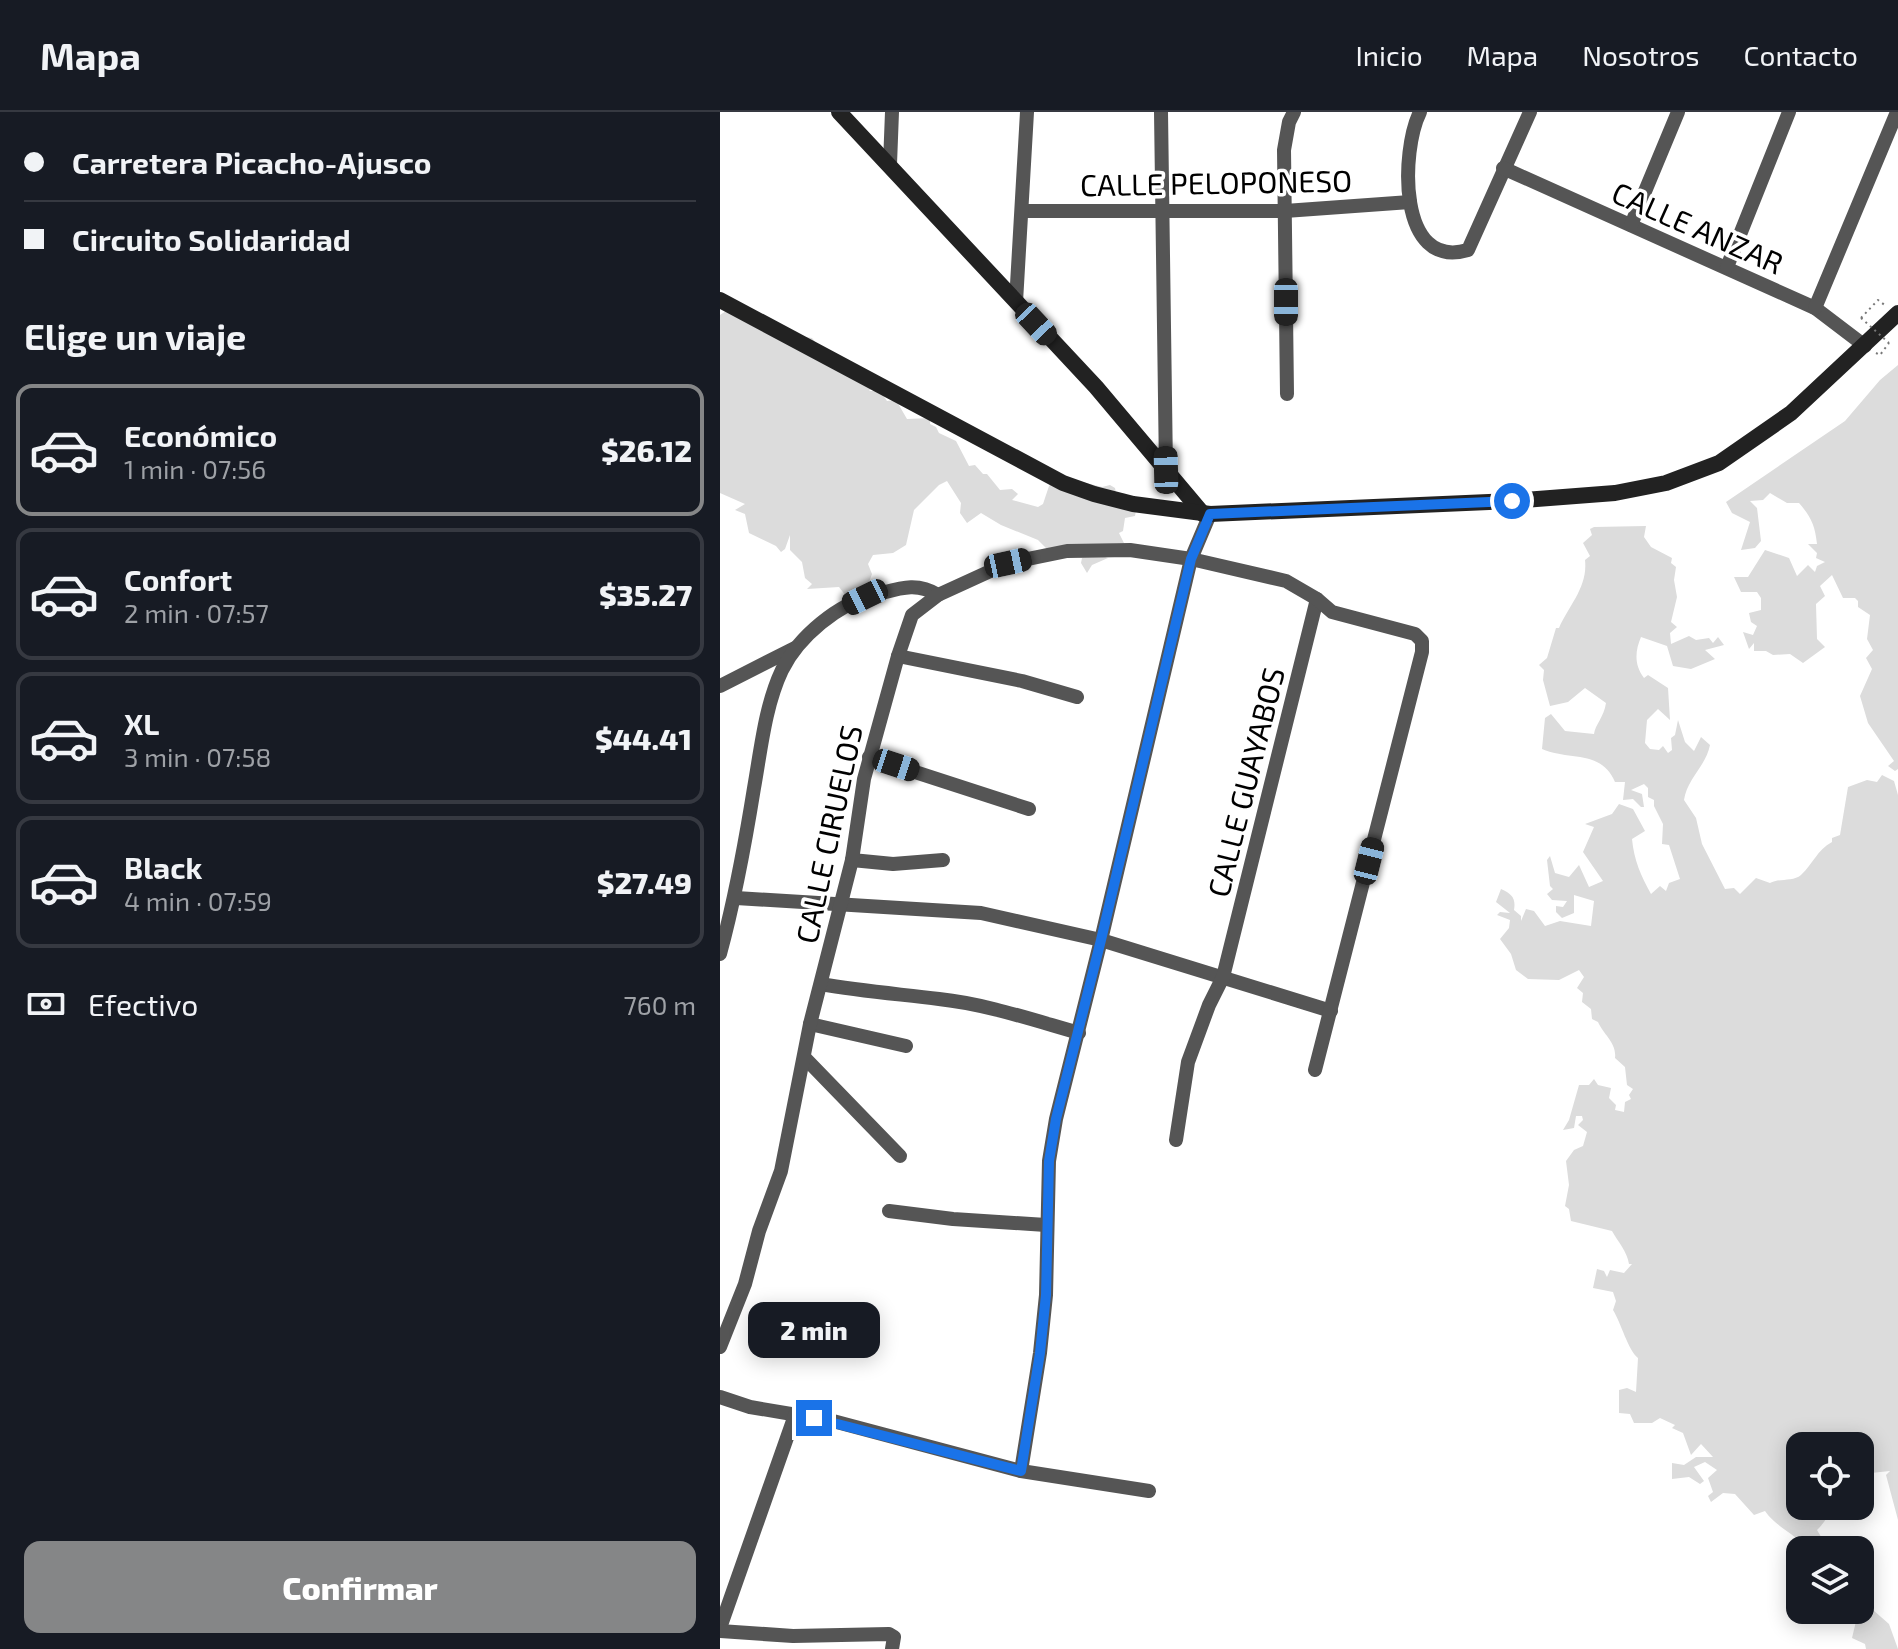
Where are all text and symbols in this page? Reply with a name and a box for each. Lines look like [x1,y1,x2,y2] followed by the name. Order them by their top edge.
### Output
[40,32,141,78] text: Mapa
[1356,38,1423,72] text: Inicio
[1467,38,1538,72] text: Mapa
[1582,38,1700,72] text: Nosotros
[1744,38,1858,72] text: Contacto
[72,144,432,180] text: Carretera Picacho-Ajusco
[1080,162,1352,202] street label: CALLE PELOPONESO
[1607,173,1789,281] street label: CALLE ANZAR
[72,221,351,257] text: Circuito Solidaridad
[1274,278,1298,326] car
[1011,298,1061,350] car
[24,314,246,357] text: Elige un viaje
[28,414,100,486] icon: car
[124,417,277,453] text: Económico
[601,432,692,468] text: $26.12
[1154,446,1178,494] car
[124,453,266,484] text: 1 min · 07:56
[1494,483,1530,519] route start
[982,546,1034,580] car
[28,558,100,630] icon: car
[124,561,232,597] text: Confort
[599,576,692,612] text: $35.27
[838,576,892,618] car
[124,597,269,628] text: 2 min · 07:57
[1199,663,1291,901] street label: CALLE GUAYABOS
[28,702,100,774] icon: car
[124,705,159,741] text: XL
[595,720,692,756] text: $44.41
[787,722,869,946] street label: CALLE CIRUELOS
[124,741,271,772] text: 3 min · 07:58
[869,746,923,784] car
[1352,835,1386,887] car
[28,846,100,918] icon: car
[124,849,202,885] text: Black
[597,864,692,900] text: $27.49
[124,885,272,916] text: 4 min · 07:59
[24,982,68,1026] icon: cash
[88,986,198,1022] text: Efectivo
[624,989,696,1020] text: 760 m
[748,1302,880,1358] callout: 2 min
[780,1314,848,1345] text: 2 min
[796,1400,832,1436] route end
[1786,1432,1874,1624] map controls
[1786,1432,1874,1520] button: locate
[1786,1536,1874,1624] button: layers
[24,1541,696,1633] button: Confirmar

